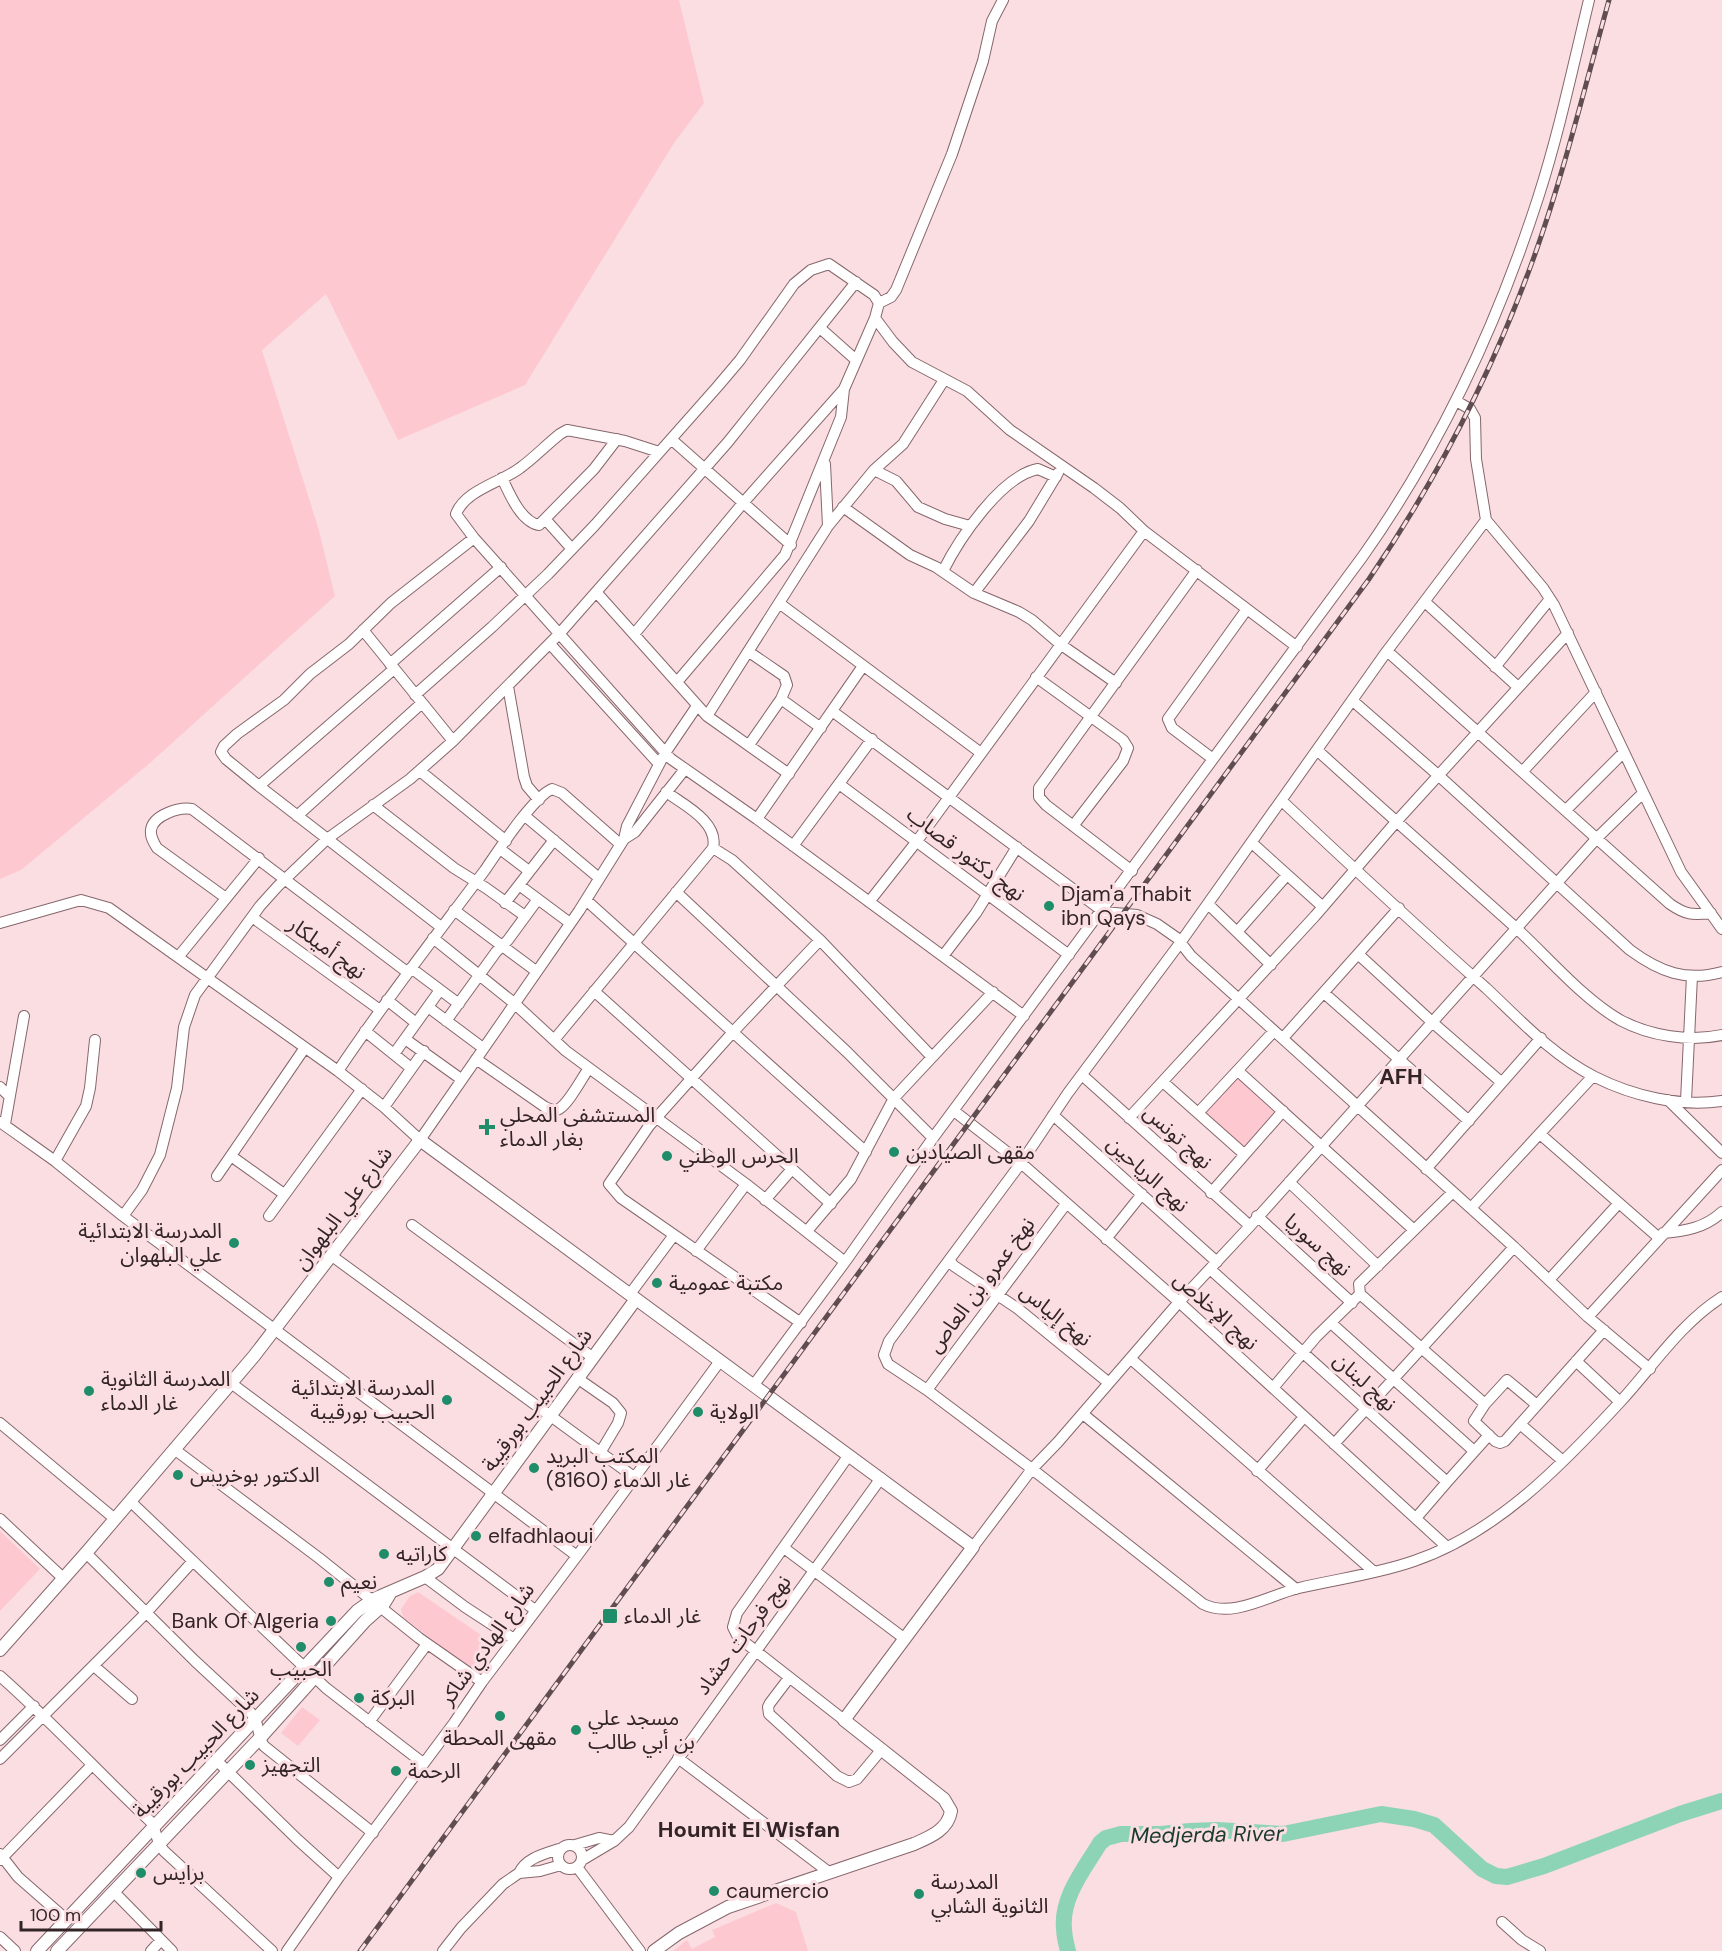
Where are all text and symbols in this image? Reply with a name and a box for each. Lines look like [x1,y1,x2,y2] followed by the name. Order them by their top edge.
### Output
[900,800,1031,909] street label: نهج دكتور قصاب
[1061,880,1192,932] place label: Djam'a Thabit ibn Qays
[1042,899,1056,913] marker: Djam'a Thabit ibn Qays
[281,910,372,987] street label: نهج أميلكار
[1379,1062,1423,1091] district label: AFH
[1137,1098,1219,1176] street label: نهج تونس
[500,1101,655,1153] place label: المستشفى المحلي بغار الدماء
[478,1118,496,1136] marker: المستشفى المحلي بغار الدماء
[1100,1130,1195,1219] street label: نهج الرياحين
[906,1138,1035,1166] place label: مقهى الصيادين
[287,1140,400,1277] street label: شارع علي البلهوان
[679,1142,799,1172] place label: الحرس الوطني
[887,1145,901,1159] marker: مقهى الصيادين
[660,1149,674,1163] marker: الحرس الوطني
[1278,1207,1358,1283] street label: نهج سوريا
[921,1211,1042,1359] street label: نهخ عمرو بن العاص
[78,1217,222,1271] place label: المدرسة الابتدائية علي البلهوان
[227,1236,241,1250] marker: المدرسة الابتدائية علي البلهوان
[1167,1265,1264,1357] street label: نهج الإخلاص
[669,1269,783,1297] place label: مكتبة عمومية
[650,1276,664,1290] marker: مكتبة عمومية
[1013,1277,1098,1353] street label: نهخ إلياس
[475,1323,599,1478] street label: شارع الحبيب بورقيبة
[1327,1346,1403,1419] street label: نهج لبنان
[101,1365,231,1417] place label: المدرسة الثانوية غار الدماء
[291,1374,435,1426] place label: المدرسة الابتدائية الحبيب بورقيبة
[82,1384,96,1398] marker: المدرسة الثانوية غار الدماء
[440,1393,454,1407] marker: المدرسة الابتدائية الحبيب بورقيبة
[710,1398,759,1426] place label: الولاية
[691,1405,705,1419] marker: الولاية
[546,1442,691,1494] place label: المكتب البريد غار الدماء (8160)
[190,1461,320,1489] place label: الدكتور بوخريس
[527,1461,541,1475] marker: المكتب البريد غار الدماء (8160)
[171,1468,185,1482] marker: الدكتور بوخريس
[488,1522,594,1550] place label: elfadhlaoui
[469,1529,483,1543] marker: elfadhlaoui
[396,1540,448,1568] place label: كاراتيه
[377,1547,391,1561] marker: كاراتيه
[341,1568,377,1597] place label: نعيم
[689,1569,798,1701] street label: نهج فرحات حشاد
[322,1575,336,1589] marker: نعيم
[433,1577,542,1713] street label: شارع الهادي شاكر
[624,1602,701,1630] place label: غار الدماء
[172,1607,319,1635] place label: Bank Of Algeria
[601,1607,619,1625] marker: غار الدماء
[324,1614,338,1628] marker: Bank Of Algeria
[294,1640,308,1654] marker: الحبيب
[270,1655,332,1683] place label: الحبيب
[126,1682,266,1825] street label: شارع الحبيب بورقيبة
[371,1684,415,1712] place label: البركة
[352,1691,366,1705] marker: البركة
[588,1704,695,1758] place label: مسجد علي بن أبي طالب
[493,1709,507,1723] marker: مقهى المحطة
[569,1723,583,1737] marker: مسجد علي بن أبي طالب
[443,1724,557,1752] place label: مقهى المحطة
[261,1751,320,1779] place label: التجهيز
[408,1757,461,1785] place label: الرحمة
[243,1758,257,1772] marker: التجهيز
[389,1764,403,1778] marker: الرحمة
[658,1815,840,1844] district label: Houmit El Wisfan
[1130,1819,1285,1850] water label: Medjerda River
[153,1859,204,1887] place label: برايس
[134,1866,148,1880] marker: برايس
[931,1868,1049,1922] place label: المدرسة الثانوية الشابي
[726,1877,829,1905] place label: caumercio
[707,1884,721,1898] marker: caumercio
[912,1887,926,1901] marker: المدرسة الثانوية الشابي
[21,1894,160,1932] scale bar
[30,1903,81,1927] text: 100 m

